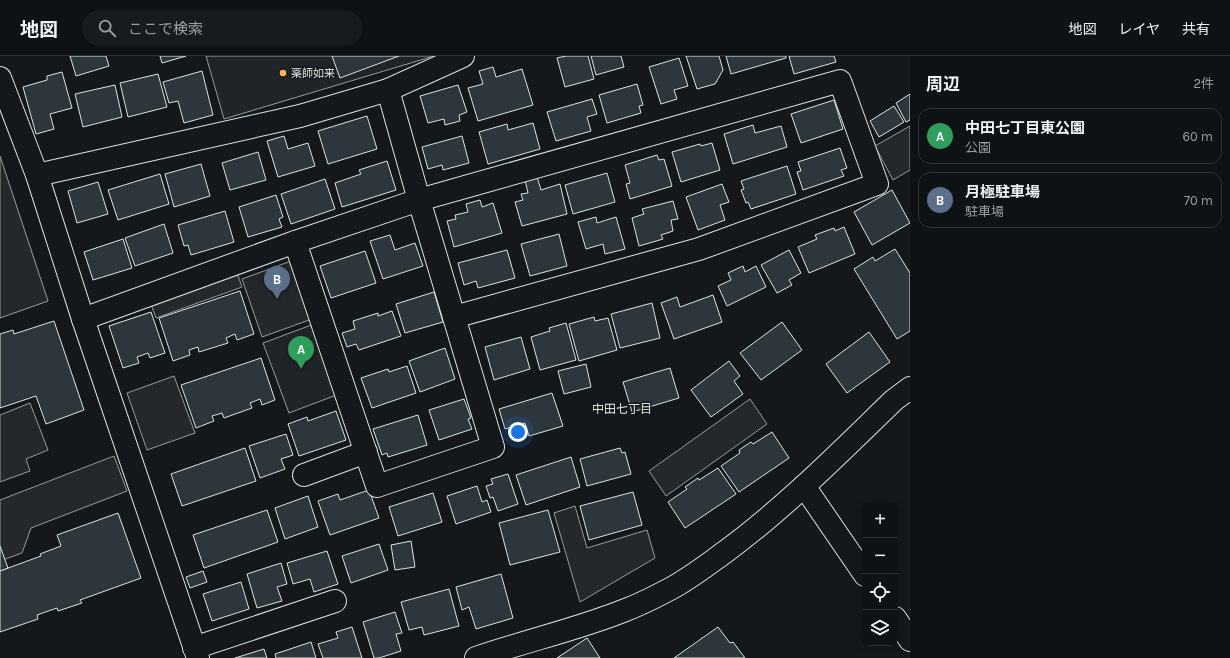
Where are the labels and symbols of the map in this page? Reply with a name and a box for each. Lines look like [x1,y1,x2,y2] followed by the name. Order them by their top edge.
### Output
[291,67,335,80] place label: 薬師如来
[278,68,288,78] marker: 薬師如来
[264,266,290,299] pin: B
[288,336,314,369] pin: A
[592,402,652,416] district label: 中田七丁目
[508,422,528,442] your location

